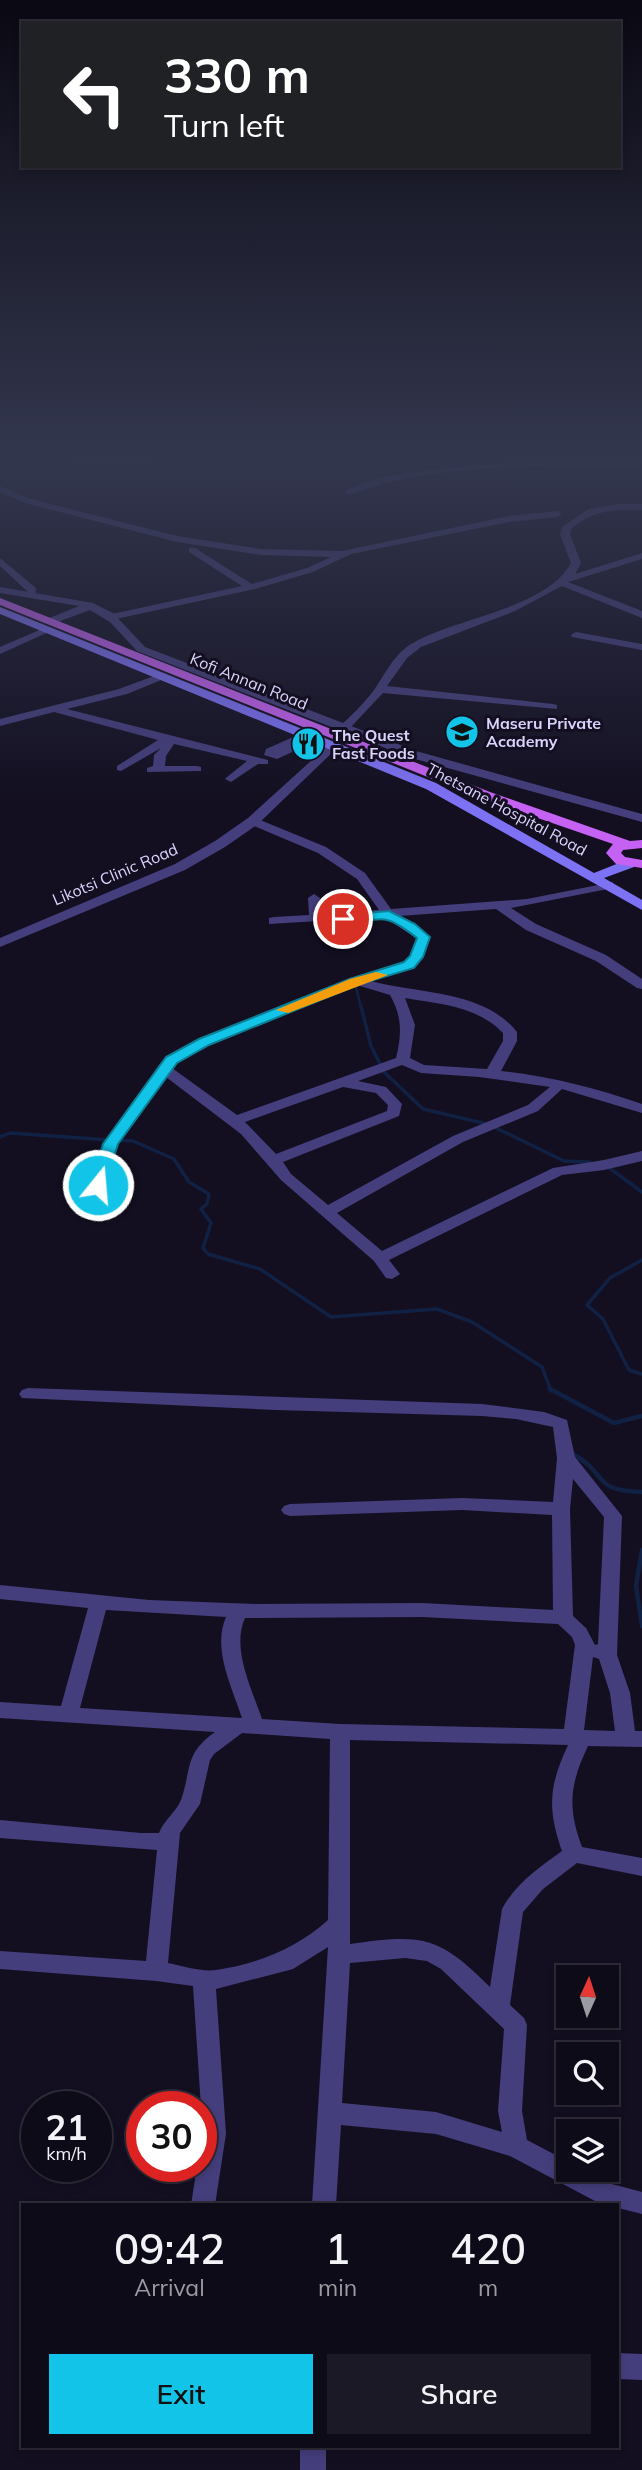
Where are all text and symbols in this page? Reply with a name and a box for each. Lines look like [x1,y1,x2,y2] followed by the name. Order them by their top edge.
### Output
[164,44,310,105] text: 330 m
[49,49,140,140] icon: left
[164,105,284,145] text: Turn left
[187,648,311,714] street label: Kofi Annan Road
[443,713,481,751] school or university icon: Maseru Private Academy
[486,713,601,751] place label: Maseru Private Academy
[289,725,327,763] restaurant icon: The Quest Fast Foods
[332,725,415,763] place label: The Quest Fast Foods
[424,758,590,860] street label: Thetsane Hospital Road
[49,839,181,909] street label: Likotsi Clinic Road
[313,889,373,949] pin
[324,900,362,938] icon: arrive
[61,1148,135,1222] position arrow
[556,1965,620,2028] north arrow
[556,1965,619,2182] map controls
[556,2042,619,2105] button: search
[126,2091,217,2182] speed limit sign: 30
[45,2105,88,2149] text: 21
[556,2119,619,2182] button: layers
[46,2142,87,2165] text: km/h
[114,2222,225,2275] text: 09:42
[325,2222,350,2275] text: 1
[450,2222,526,2275] text: 420
[134,2273,205,2302] text: Arrival
[318,2273,357,2302] text: min
[478,2273,498,2302] text: m
[49,2354,313,2434] button: Exit
[327,2354,591,2434] button: Share

